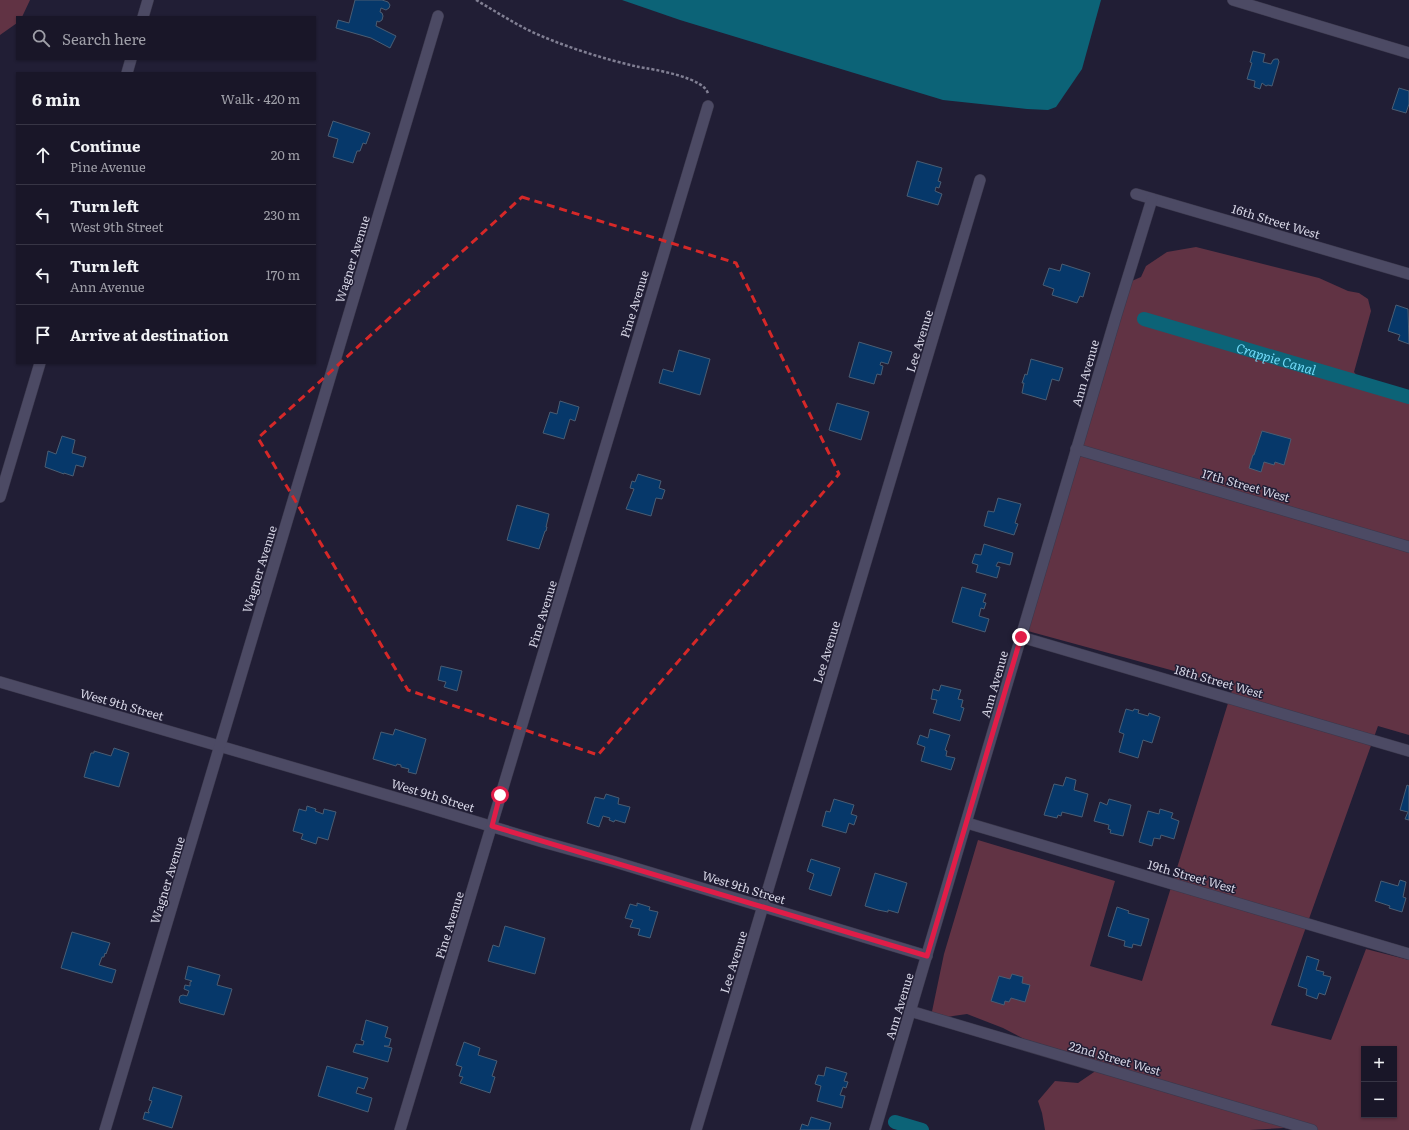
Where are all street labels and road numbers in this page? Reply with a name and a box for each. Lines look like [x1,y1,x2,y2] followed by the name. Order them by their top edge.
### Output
[1230,199,1323,243] street label: 16th Street West
[330,213,374,305] street label: Wagner Avenue
[615,268,653,340] street label: Pine Avenue
[901,307,937,375] street label: Lee Avenue
[1067,337,1103,409] street label: Ann Avenue
[1200,464,1292,506] street label: 17th Street West
[237,523,281,615] street label: Wagner Avenue
[523,578,561,650] street label: Pine Avenue
[808,618,844,686] street label: Lee Avenue
[976,648,1012,720] street label: Ann Avenue
[1172,660,1266,702] street label: 18th Street West
[78,683,166,725] street label: West 9th Street
[389,774,477,816] street label: West 9th Street
[145,834,189,926] street label: Wagner Avenue
[1146,855,1239,897] street label: 19th Street West
[700,866,788,908] street label: West 9th Street
[430,889,468,961] street label: Pine Avenue
[715,928,751,996] street label: Lee Avenue
[880,970,918,1042] street label: Ann Avenue
[1067,1036,1163,1080] street label: 22nd Street West

